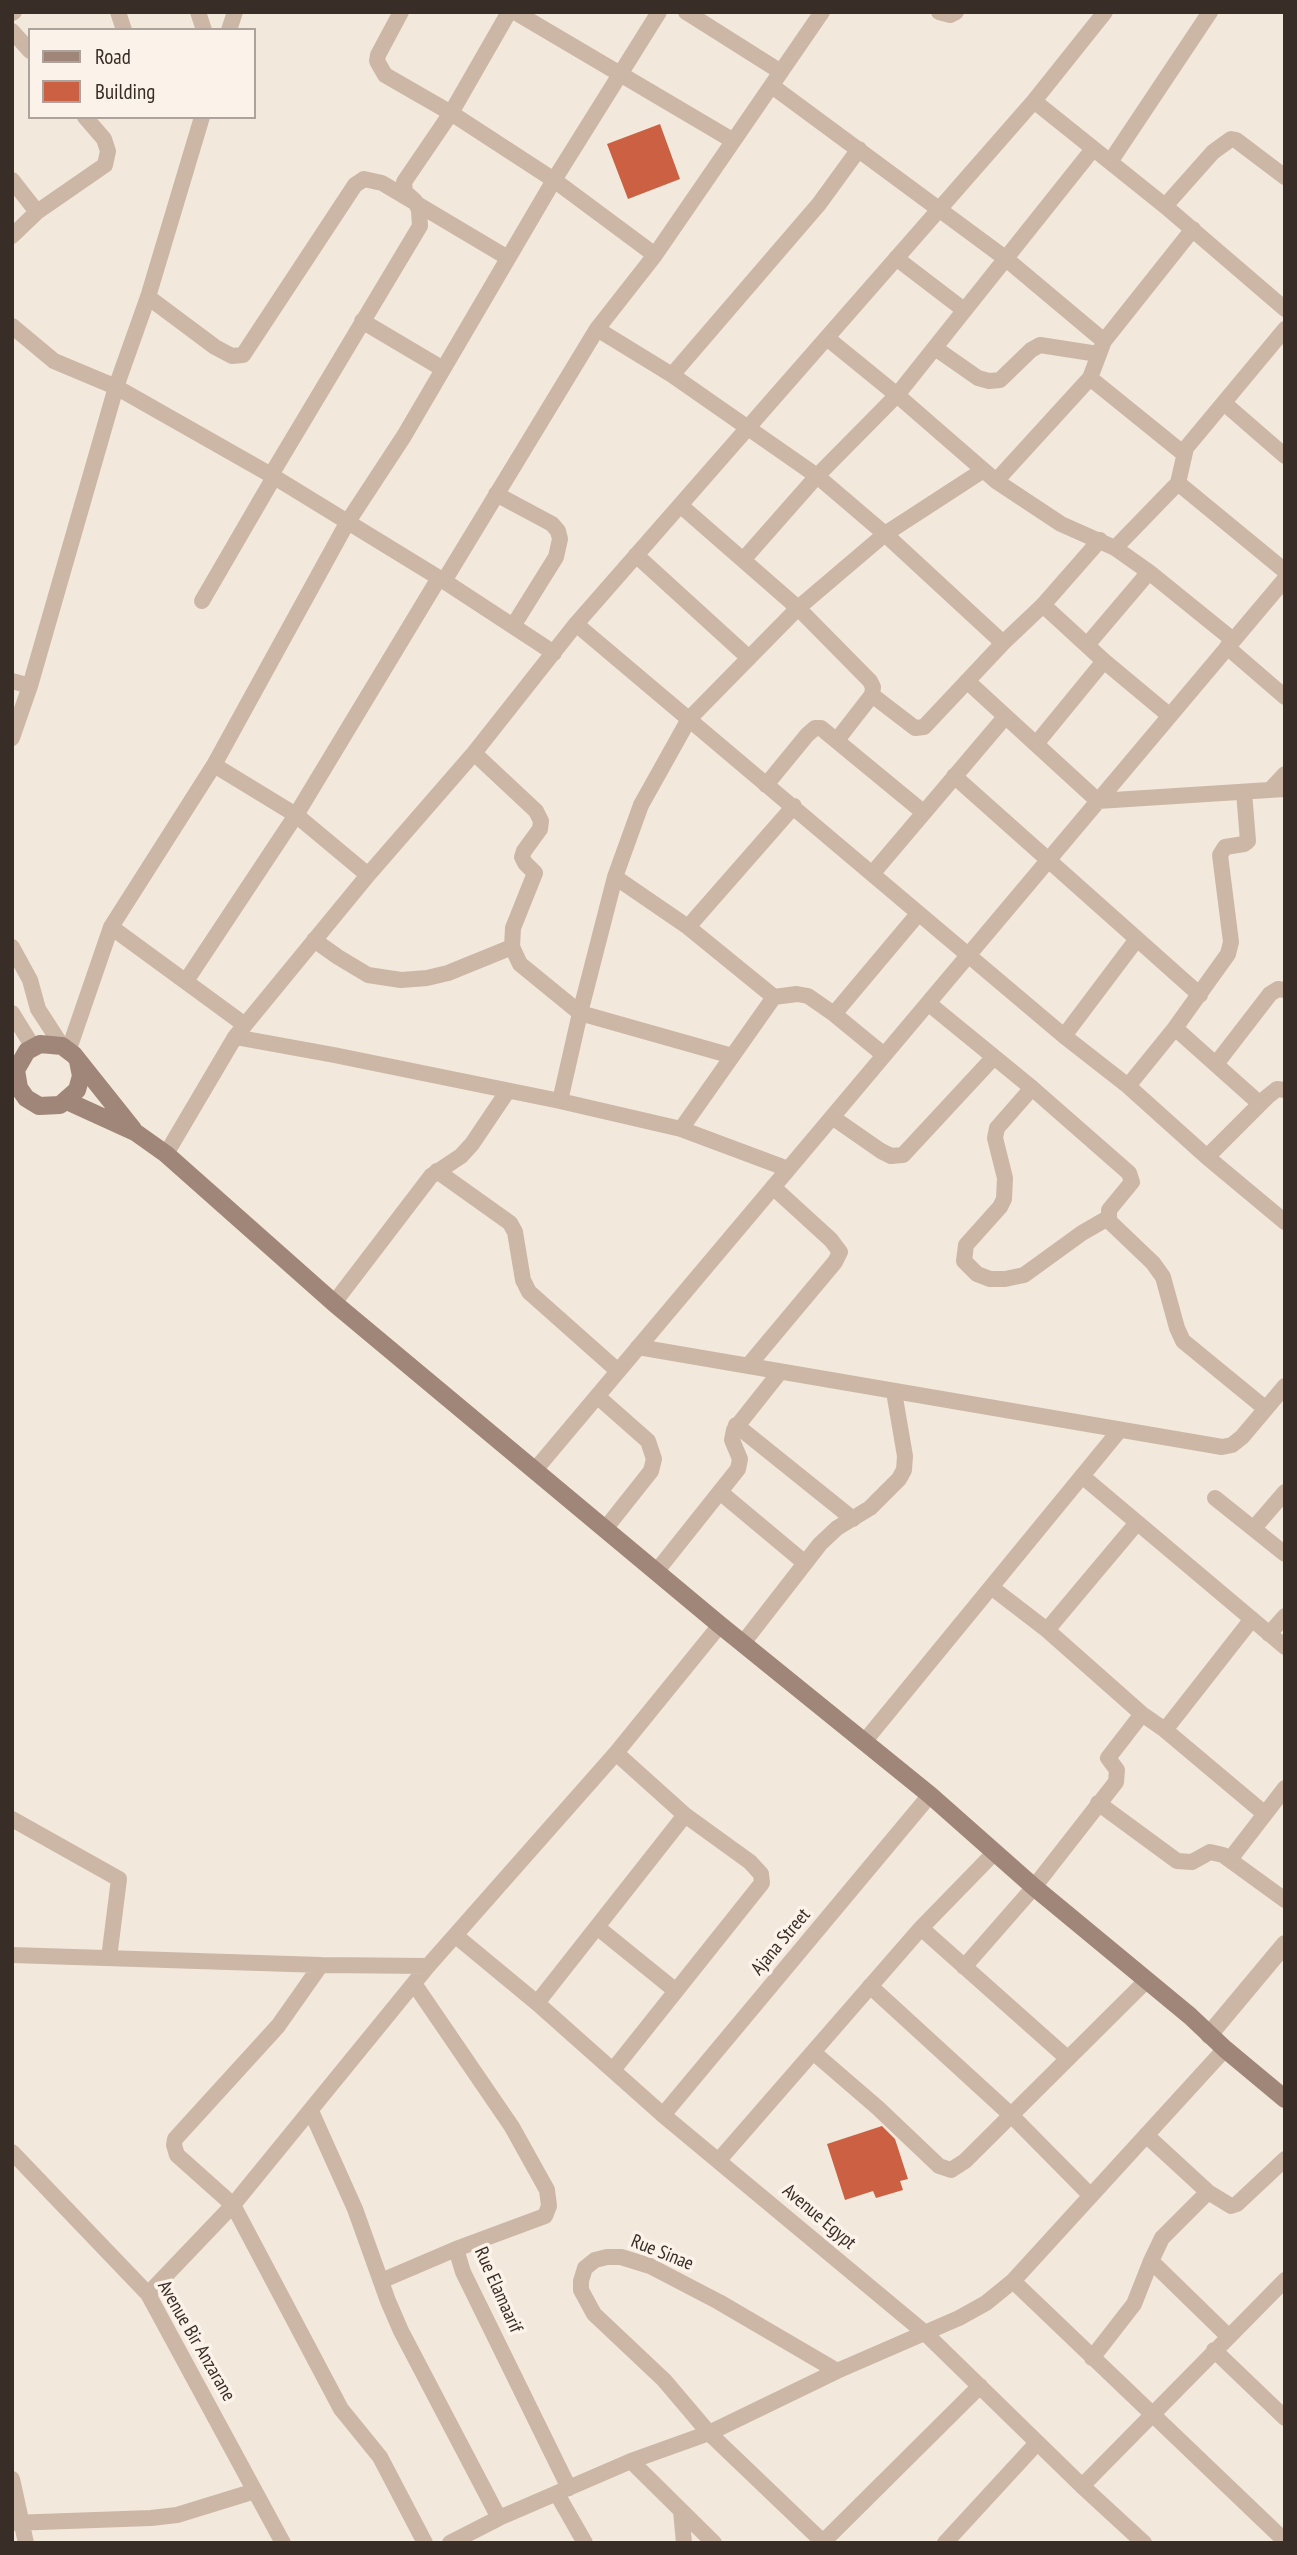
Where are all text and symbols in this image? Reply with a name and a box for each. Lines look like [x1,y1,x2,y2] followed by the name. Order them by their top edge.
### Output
[28,28,256,119] legend
[95,43,131,70] text: Road
[95,78,155,105] text: Building
[747,1904,815,1980] street label: Ajana Street
[778,2180,860,2254] street label: Avenue Egypt
[627,2230,697,2276] street label: Rue Sinae
[469,2244,527,2336] street label: Rue Elamaarif
[152,2277,240,2405] street label: Avenue Bir Anzarane

